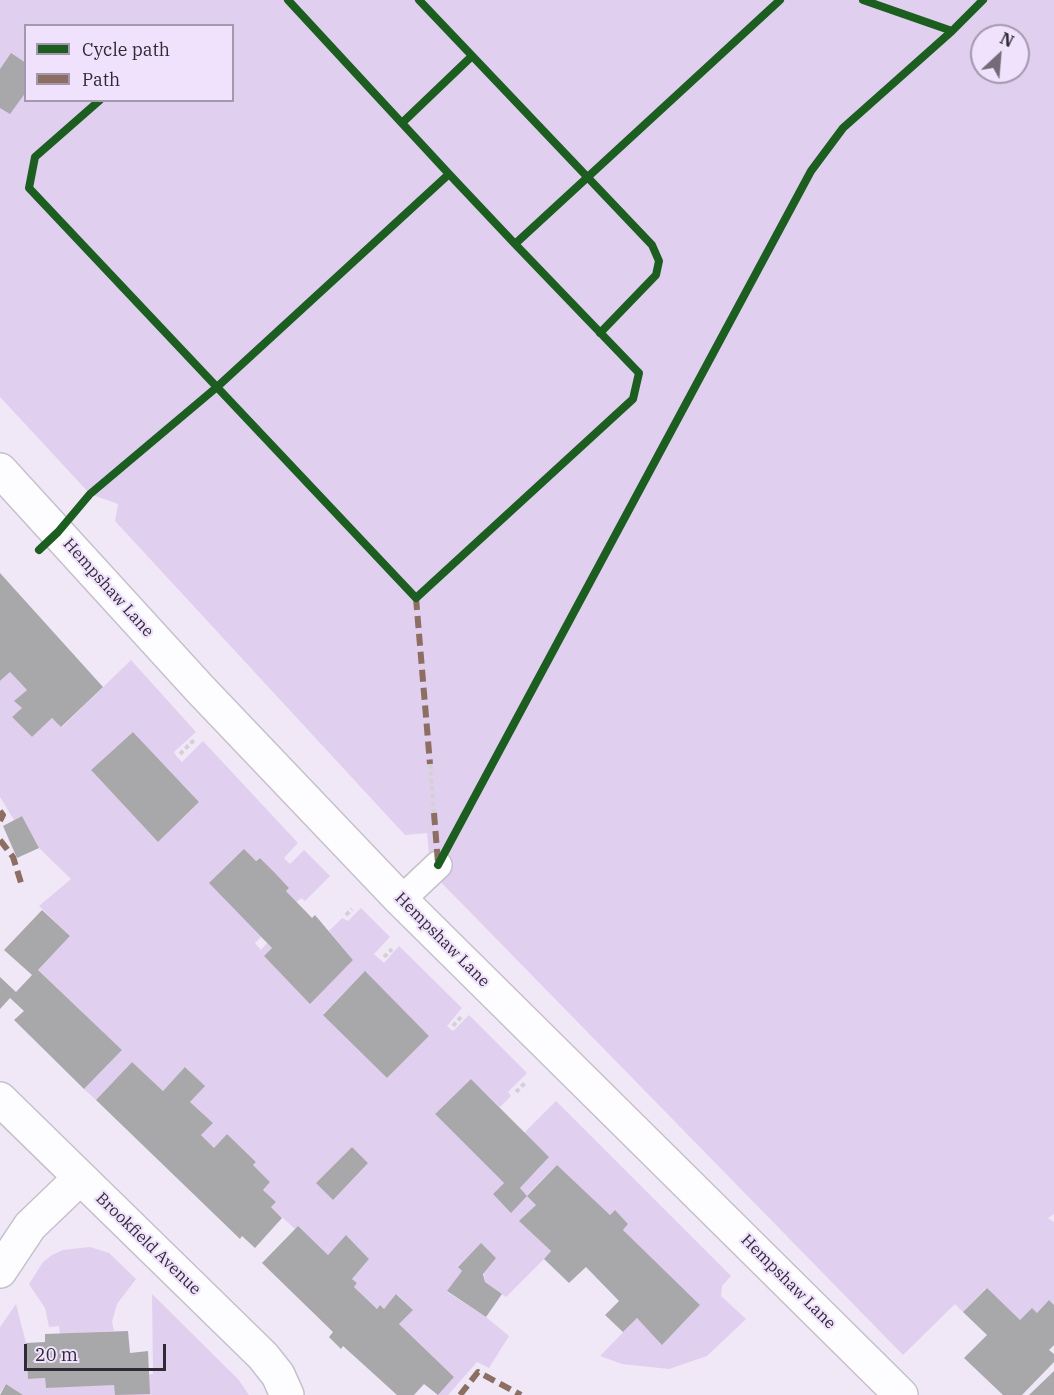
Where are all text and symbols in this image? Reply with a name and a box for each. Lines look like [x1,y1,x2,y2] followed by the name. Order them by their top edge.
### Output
[24,24,234,102] legend
[970,24,1030,84] north arrow
[997,28,1017,51] text: N
[82,38,170,61] text: Cycle path
[82,68,120,91] text: Path
[59,535,157,641] street label: Hempshaw Lane
[391,889,493,991] street label: Hempshaw Lane
[92,1189,204,1299] street label: Brookfield Avenue
[737,1231,839,1333] street label: Hempshaw Lane
[27,1332,170,1370] scale bar
[35,1343,78,1366] text: 20 m

